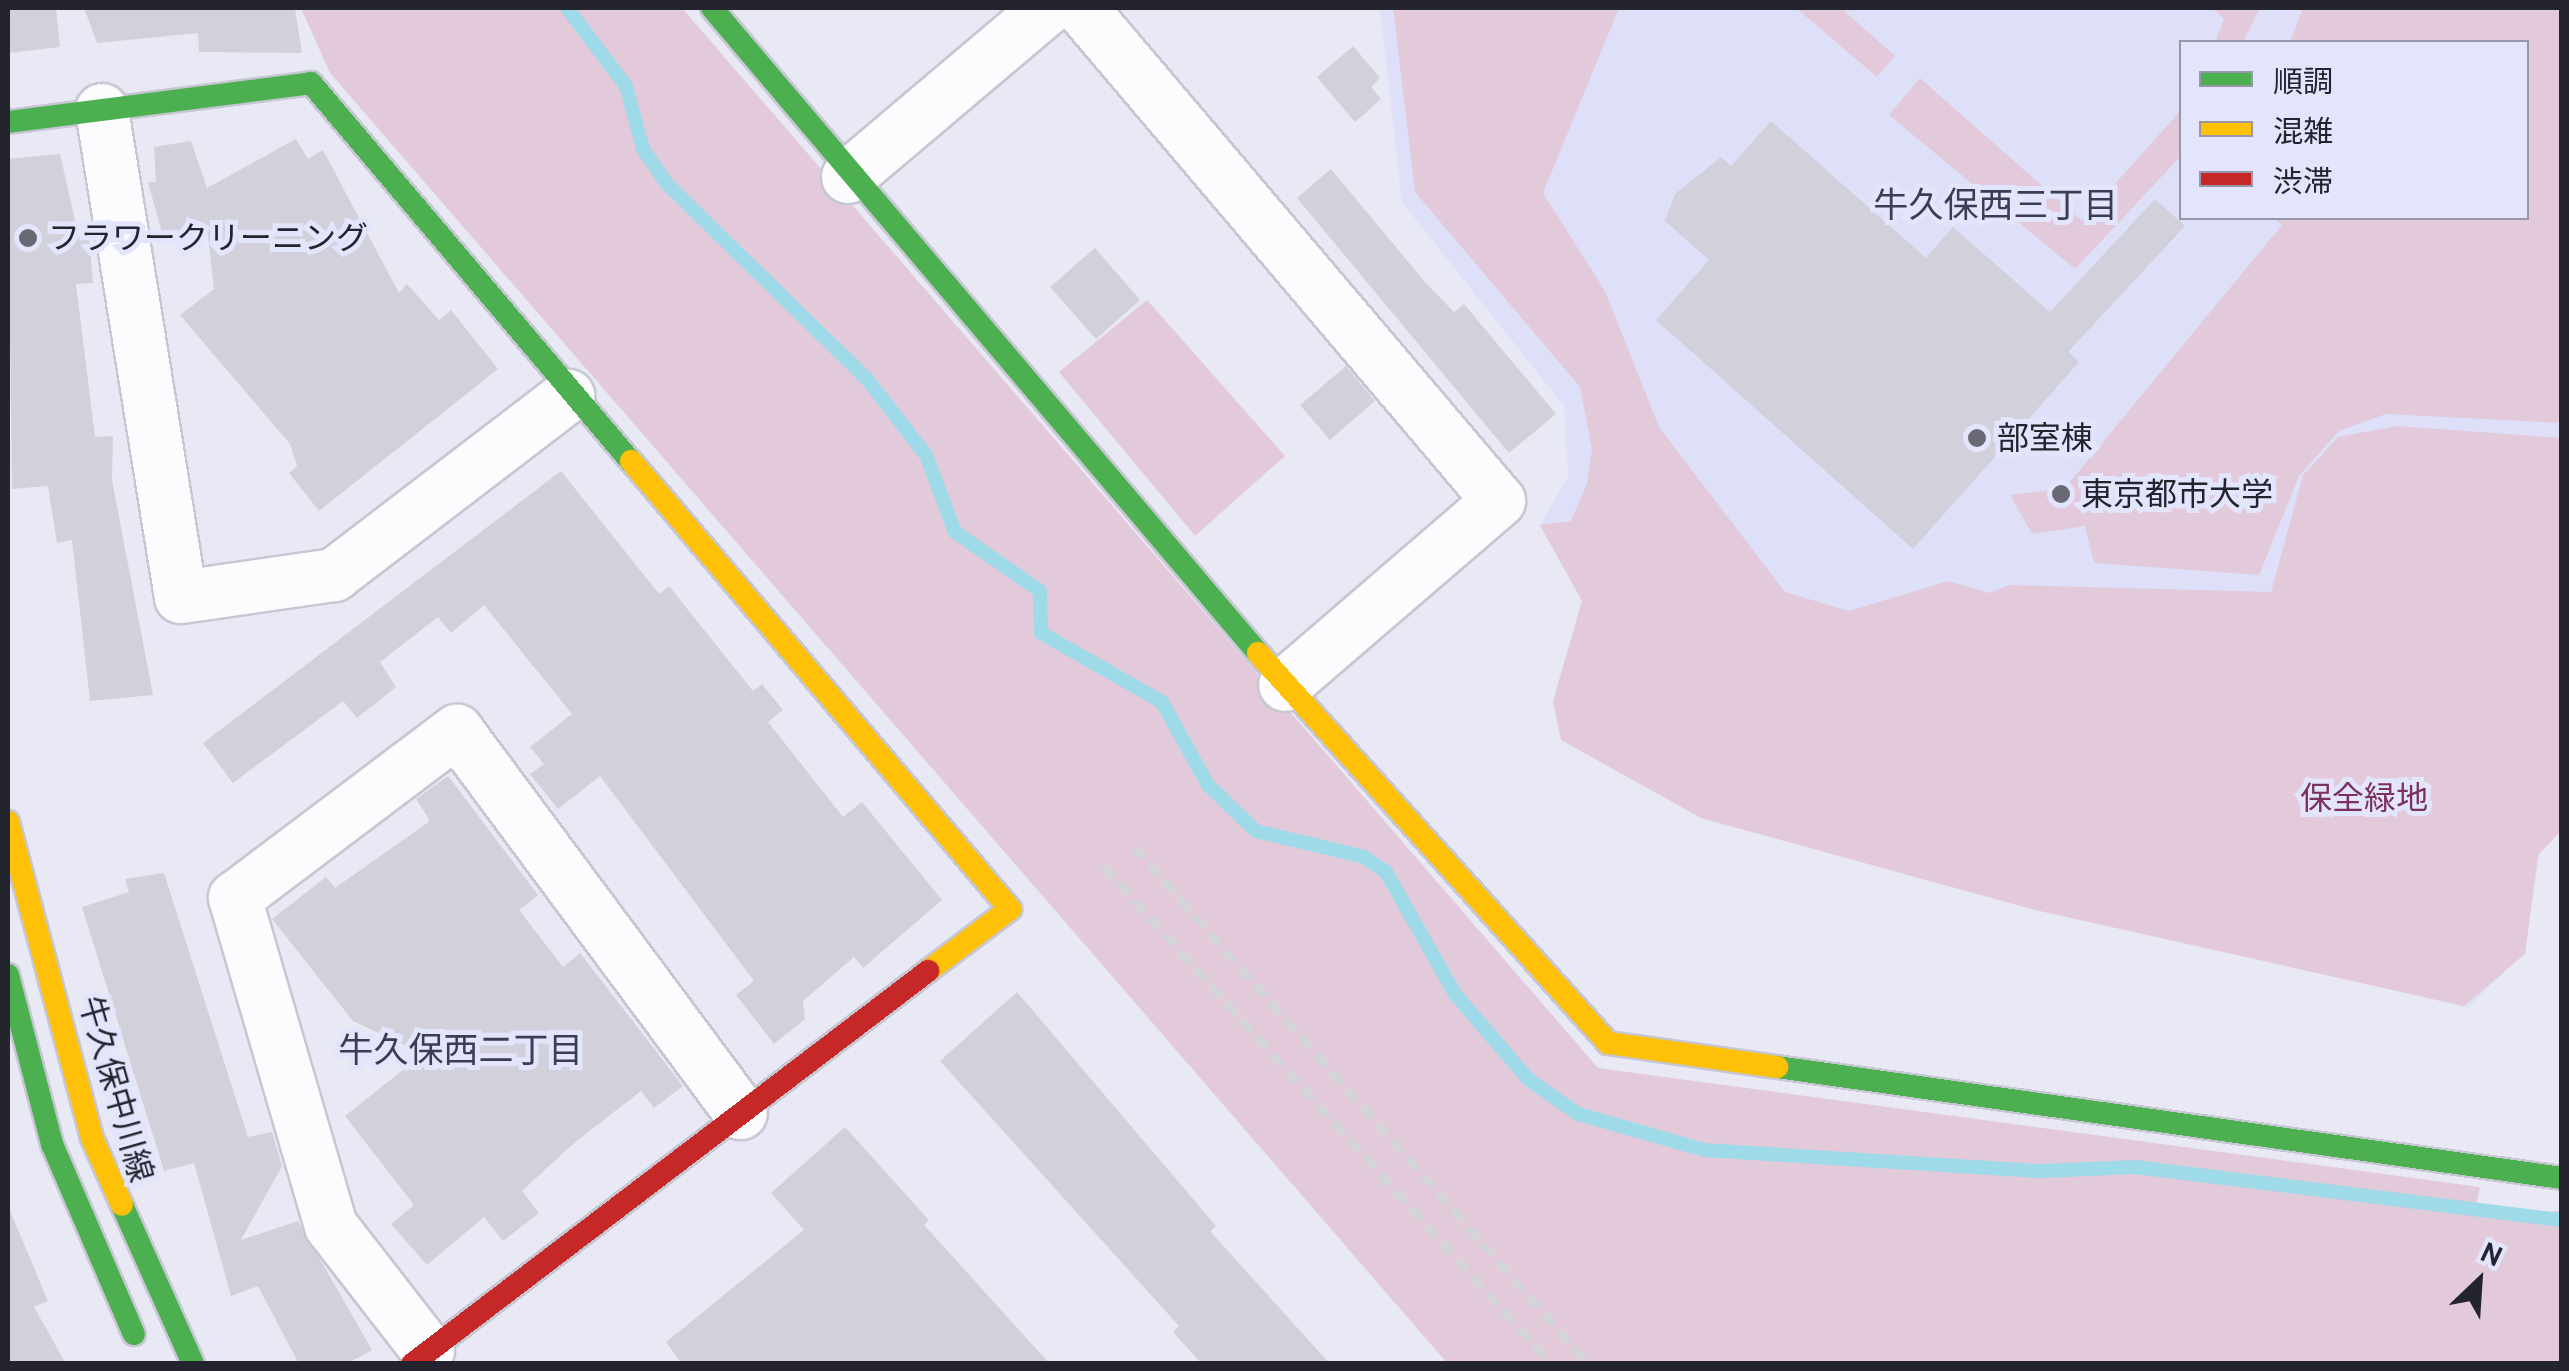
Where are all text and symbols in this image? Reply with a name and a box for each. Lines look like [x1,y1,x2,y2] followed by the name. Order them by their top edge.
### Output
[2179,40,2529,220] legend
[2273,63,2333,100] text: 順調
[2273,113,2333,150] text: 混雑
[2273,163,2333,200] text: 渋滞
[1874,184,2118,226] district label: 牛久保西三丁目
[48,219,368,257] place label: フラワークリーニング
[17,227,39,249] marker: フラワークリーニング
[1997,419,2093,457] place label: 部室棟
[1966,427,1988,449] marker: 部室棟
[2081,475,2273,513] place label: 東京都市大学
[2050,483,2072,505] marker: 東京都市大学
[2300,779,2428,817] park label: 保全緑地
[71,991,161,1187] street label: 牛久保中川線
[339,1029,583,1071] district label: 牛久保西二丁目
[2429,1231,2529,1331] north arrow
[2476,1234,2508,1273] text: N

